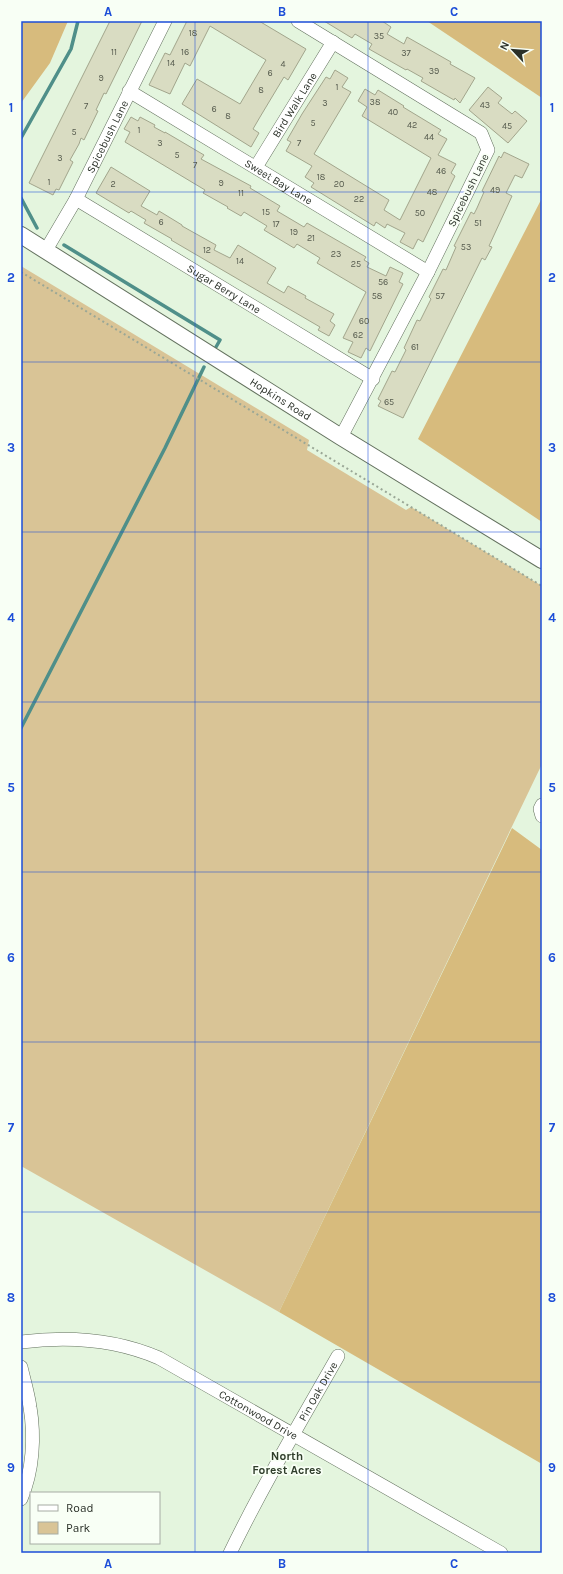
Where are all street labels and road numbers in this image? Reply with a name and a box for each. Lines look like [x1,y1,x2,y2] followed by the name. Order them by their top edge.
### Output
[270,70,320,140] street label: Bird Walk Lane
[84,98,131,175] street label: Spicebush Lane
[445,151,492,229] street label: Spicebush Lane
[242,157,315,208] street label: Sweet Bay Lane
[184,262,263,317] street label: Sugar Berry Lane
[247,375,313,423] street label: Hopkins Road
[296,1359,341,1424] street label: Pin Oak Drive
[216,1388,300,1443] street label: Cottonwood Drive

